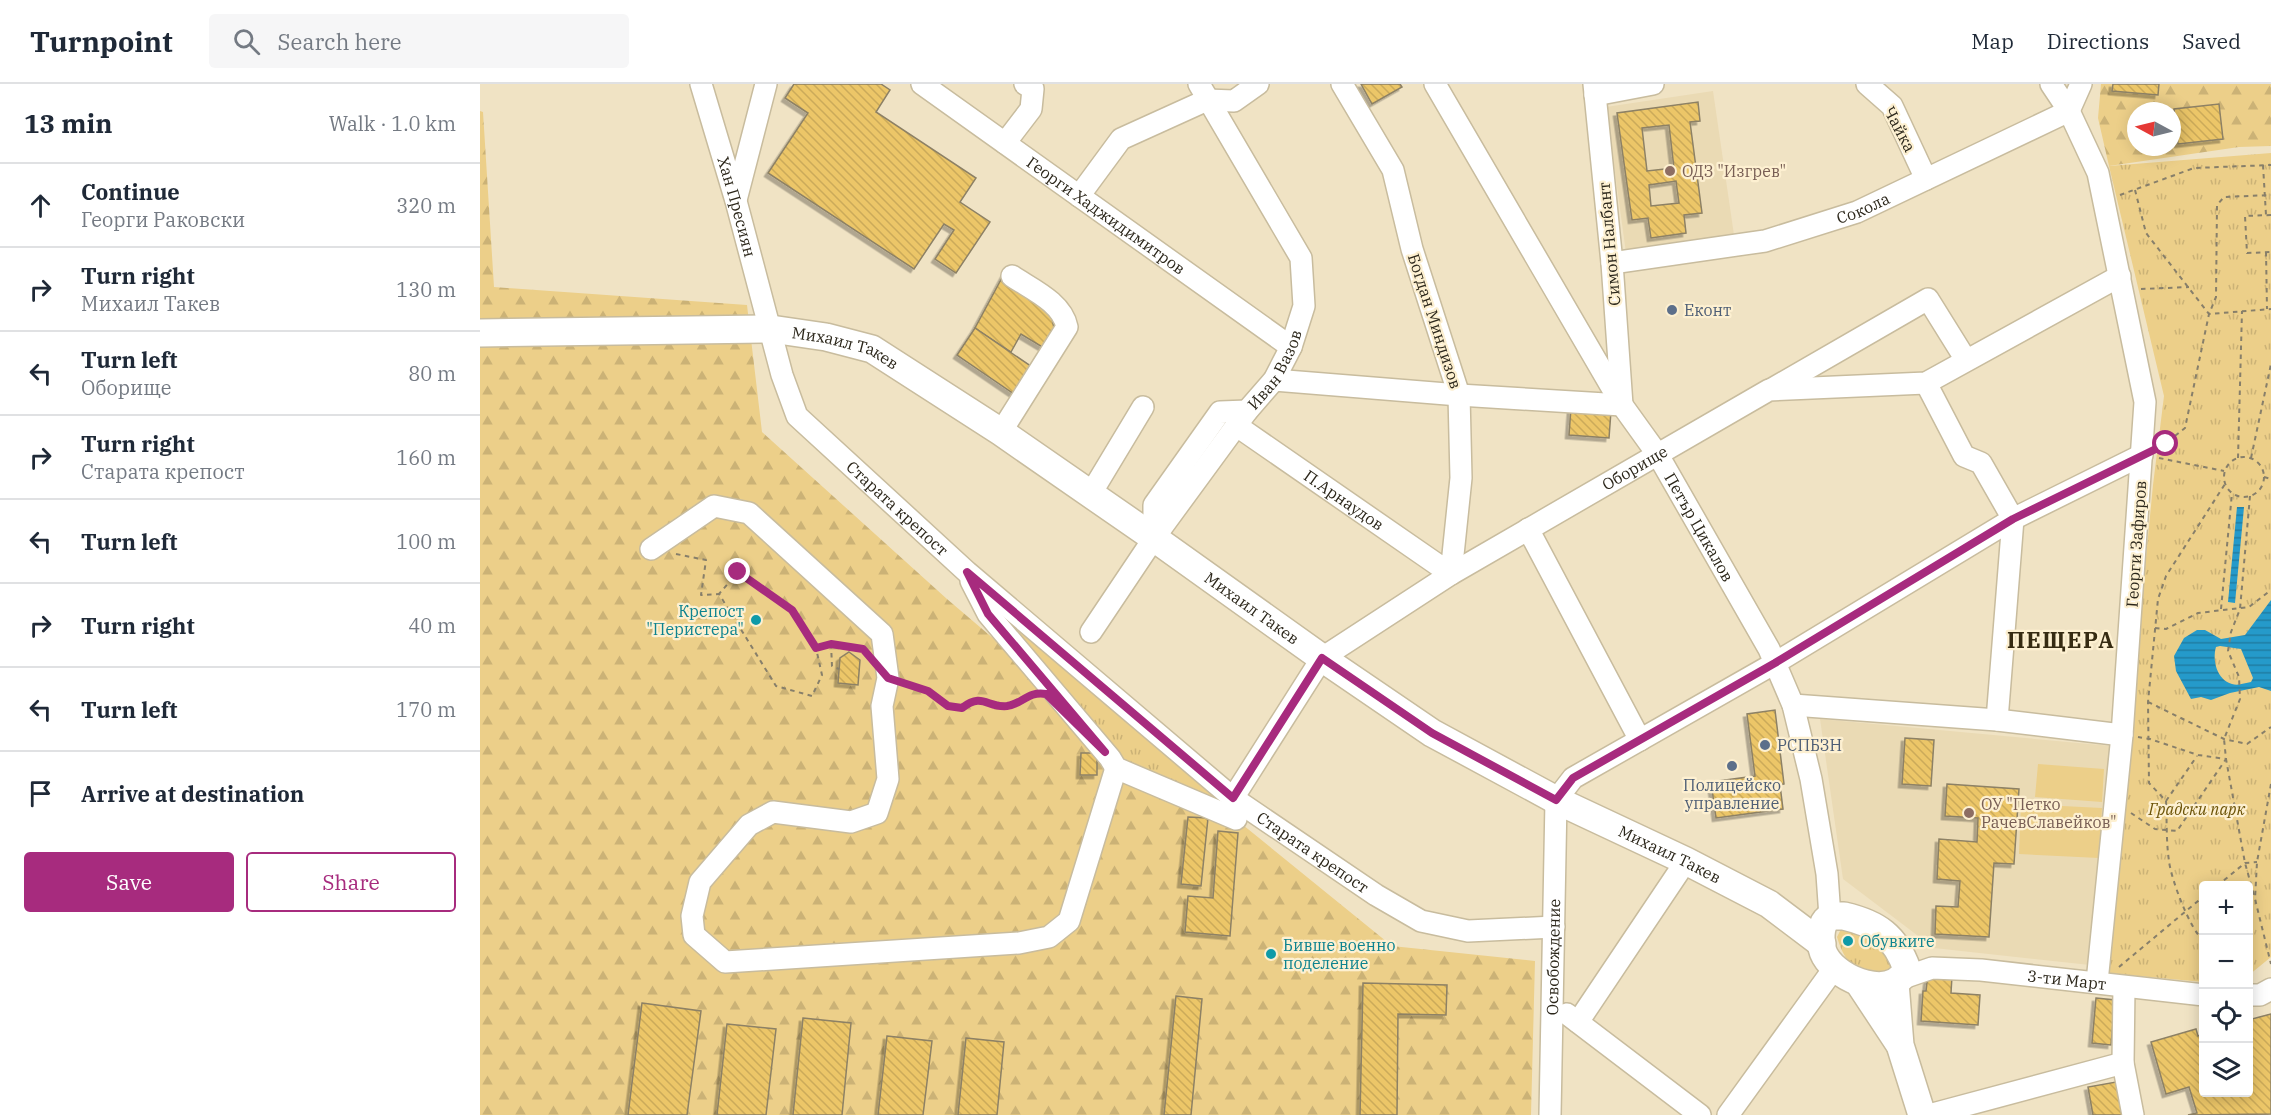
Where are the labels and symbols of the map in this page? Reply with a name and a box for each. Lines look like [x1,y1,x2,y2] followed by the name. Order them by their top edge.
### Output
[2127,102,2181,156] north arrow
[1880,103,1920,155] street label: Чайка
[1023,152,1189,278] street label: Георги Хаджидимитров
[713,154,760,259] street label: Хан Пресиян
[1682,161,1786,181] place label: ОДЗ "Изгрев"
[1663,164,1677,178] marker: ОДЗ "Изгрев"
[1594,181,1624,307] street label: Симон Налбант
[1834,188,1893,228] street label: Сокола
[1404,251,1466,391] street label: Богдан Миндизов
[1684,300,1731,320] place label: Еконт
[1665,303,1679,317] marker: Еконт
[791,322,902,373] street label: Михаил Такев
[1243,327,1306,414] street label: Иван Вазов
[2152,430,2178,456] route start
[1598,441,1671,495] street label: Оборище
[842,456,952,560] street label: Старата крепост
[1300,465,1388,534] street label: П.Арнаудов
[1660,469,1738,585] street label: Петър Цикалов
[2122,480,2150,608] street label: Георги Зафиров
[724,558,750,584] route end
[1201,567,1303,648] street label: Михаил Такев
[646,601,744,639] place label: Крепост "Перистера"
[749,613,763,627] marker: Крепост "Перистера"
[2007,625,2115,654] district label: ПЕЩЕРА
[1777,735,1842,755] place label: РСПБЗН
[1758,738,1772,752] marker: РСПБЗН
[1725,759,1739,773] marker: Полицейско управление
[1683,775,1781,813] place label: Полицейско управление
[1981,794,2117,832] place label: ОУ "Петко РачевСлавейков"
[2148,799,2246,819] park label: Градски парк
[1962,806,1976,820] marker: ОУ "Петко РачевСлавейков"
[1253,807,1373,897] street label: Старата крепост
[1615,821,1724,887] street label: Михаил Такев
[1542,899,1564,1016] street label: Освобождение
[1860,931,1934,951] place label: Обувките
[1841,934,1855,948] marker: Обувките
[1283,935,1396,973] place label: Бивше военно поделение
[1264,947,1278,961] marker: Бивше военно поделение
[2026,965,2107,994] street label: 3-ти Март

